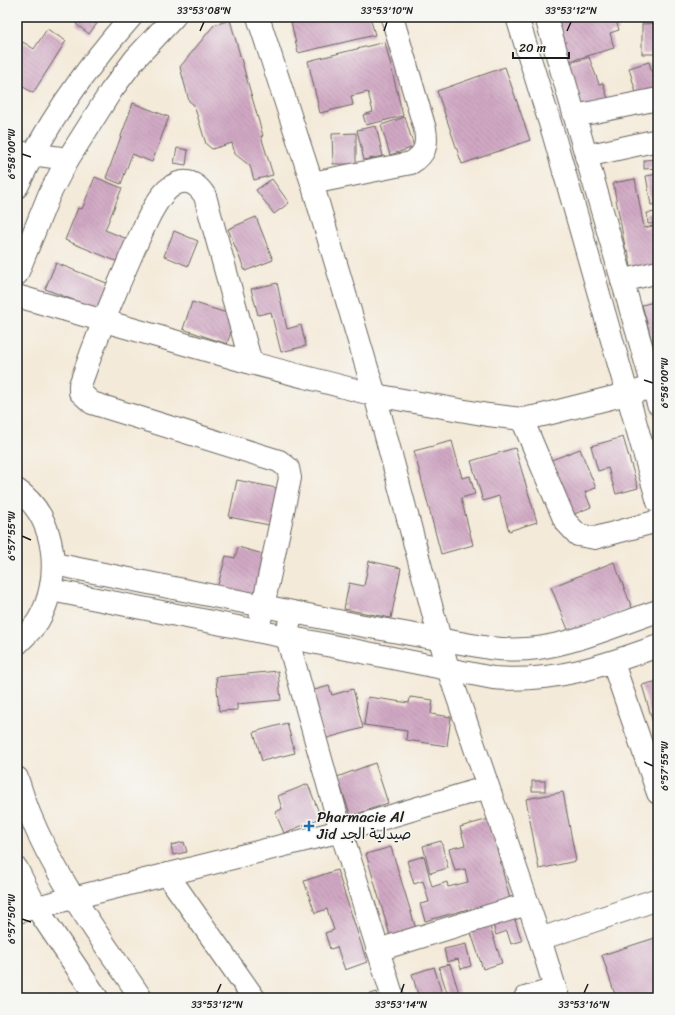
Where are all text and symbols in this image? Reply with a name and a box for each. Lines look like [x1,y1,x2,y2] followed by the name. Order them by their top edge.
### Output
[177,2,231,20] text: 33°53'08"N
[361,2,413,20] text: 33°53'10"N
[545,2,597,20] text: 33°53'12"N
[513,34,569,60] scale bar
[519,37,546,59] text: 20 m
[3,129,21,179] text: 6°58'00"W
[656,358,674,408] text: 6°58'00"W
[3,511,21,561] text: 6°57'55"W
[656,741,674,791] text: 6°57'55"W
[316,804,411,847] place label: Pharmacie Al Jid صيدلية الجد
[304,821,314,831] marker: Pharmacie Al Jid صيدلية الجد
[3,894,21,944] text: 6°57'50"W
[191,996,243,1014] text: 33°53'12"N
[375,996,427,1014] text: 33°53'14"N
[558,996,610,1014] text: 33°53'16"N

